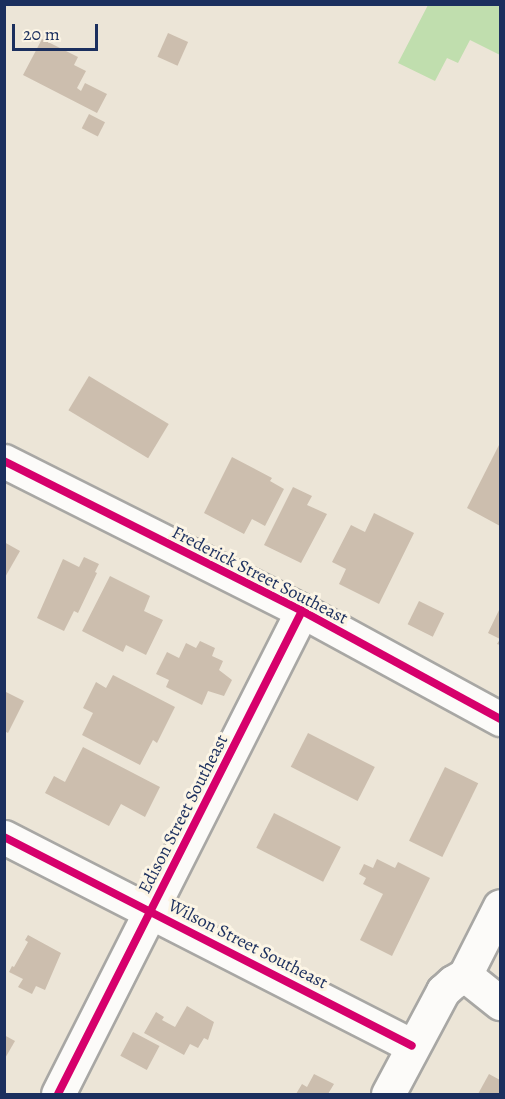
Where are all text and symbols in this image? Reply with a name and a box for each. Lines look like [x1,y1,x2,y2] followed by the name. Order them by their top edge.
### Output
[15,12,100,50] scale bar
[23,22,60,46] text: 20 m
[169,521,351,629] street label: Frederick Street Southeast
[134,731,232,897] street label: Edison Street Southeast
[165,894,331,994] street label: Wilson Street Southeast

